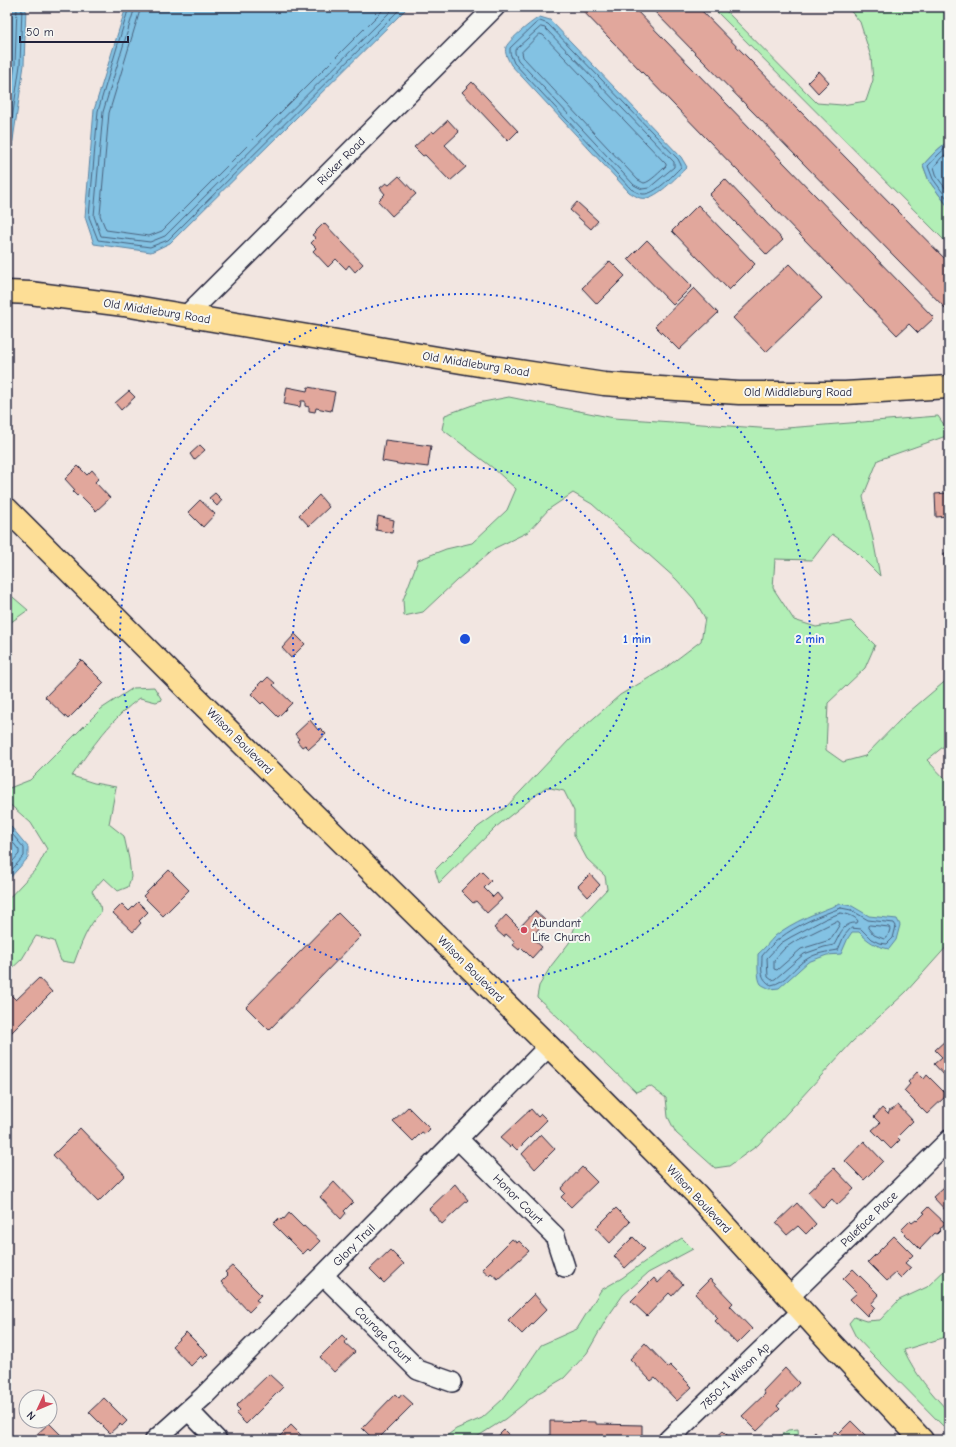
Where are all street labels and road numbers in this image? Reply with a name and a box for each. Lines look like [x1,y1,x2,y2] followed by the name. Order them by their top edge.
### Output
[314,134,368,188] street label: Ricker Road
[103,296,211,326] street label: Old Middleburg Road
[422,349,530,379] street label: Old Middleburg Road
[744,385,852,399] street label: Old Middleburg Road
[204,705,276,777] street label: Wilson Boulevard
[435,933,507,1005] street label: Wilson Boulevard
[664,1162,734,1236] street label: Wilson Boulevard
[490,1171,546,1227] street label: Honor Court
[838,1188,900,1250] street label: Paleface Place
[330,1221,378,1269] street label: Glory Trail
[352,1304,415,1367] street label: Courage Court
[698,1340,772,1412] street label: 7850-1 Wilson Ap

